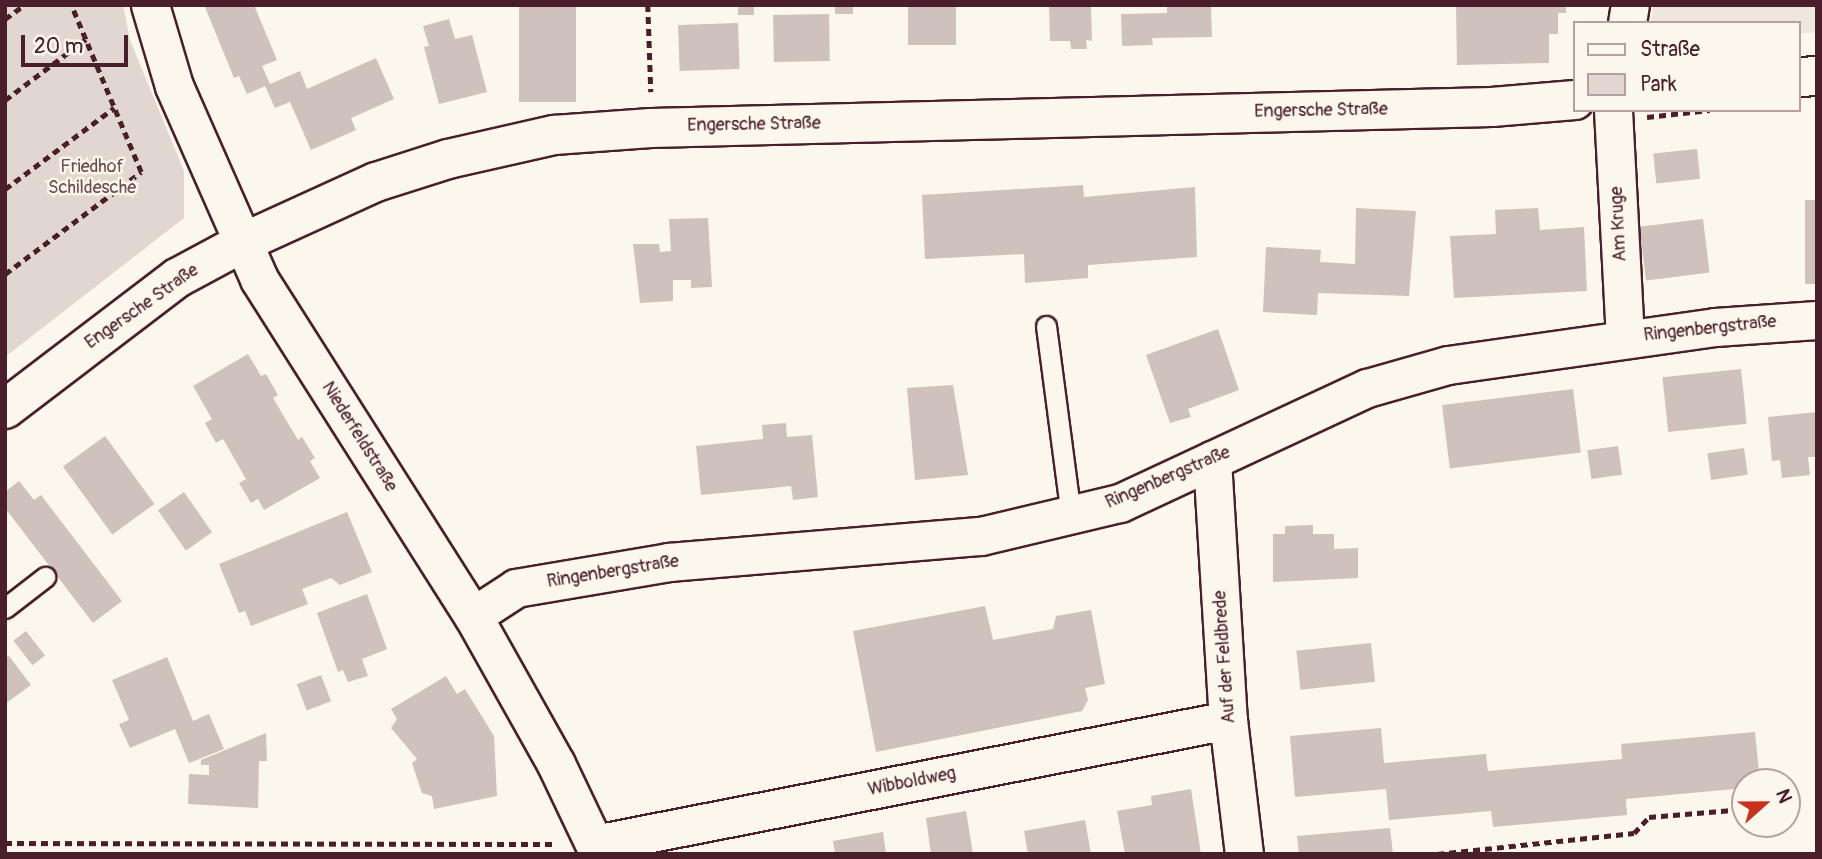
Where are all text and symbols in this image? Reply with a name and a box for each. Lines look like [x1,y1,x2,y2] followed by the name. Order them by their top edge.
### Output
[24,21,131,65] scale bar
[1574,21,1801,112] legend
[34,33,83,60] text: 20 m
[1640,36,1700,63] text: Straße
[1640,71,1677,98] text: Park
[1254,99,1388,123] street label: Engersche Straße
[687,113,821,137] street label: Engersche Straße
[48,157,136,200] park label: Friedhof Schildesche
[1606,186,1632,262] street label: Am Kruge
[81,260,203,354] street label: Engersche Straße
[1643,311,1777,347] street label: Ringenbergstraße
[317,378,401,496] street label: Niederfeldstraße
[1102,442,1234,514] street label: Ringenbergstraße
[545,551,681,593] street label: Ringenbergstraße
[1210,590,1240,724] street label: Auf der Feldbrede
[866,763,958,801] street label: Wibboldweg
[1731,768,1801,838] north arrow
[1770,786,1797,806] text: N

